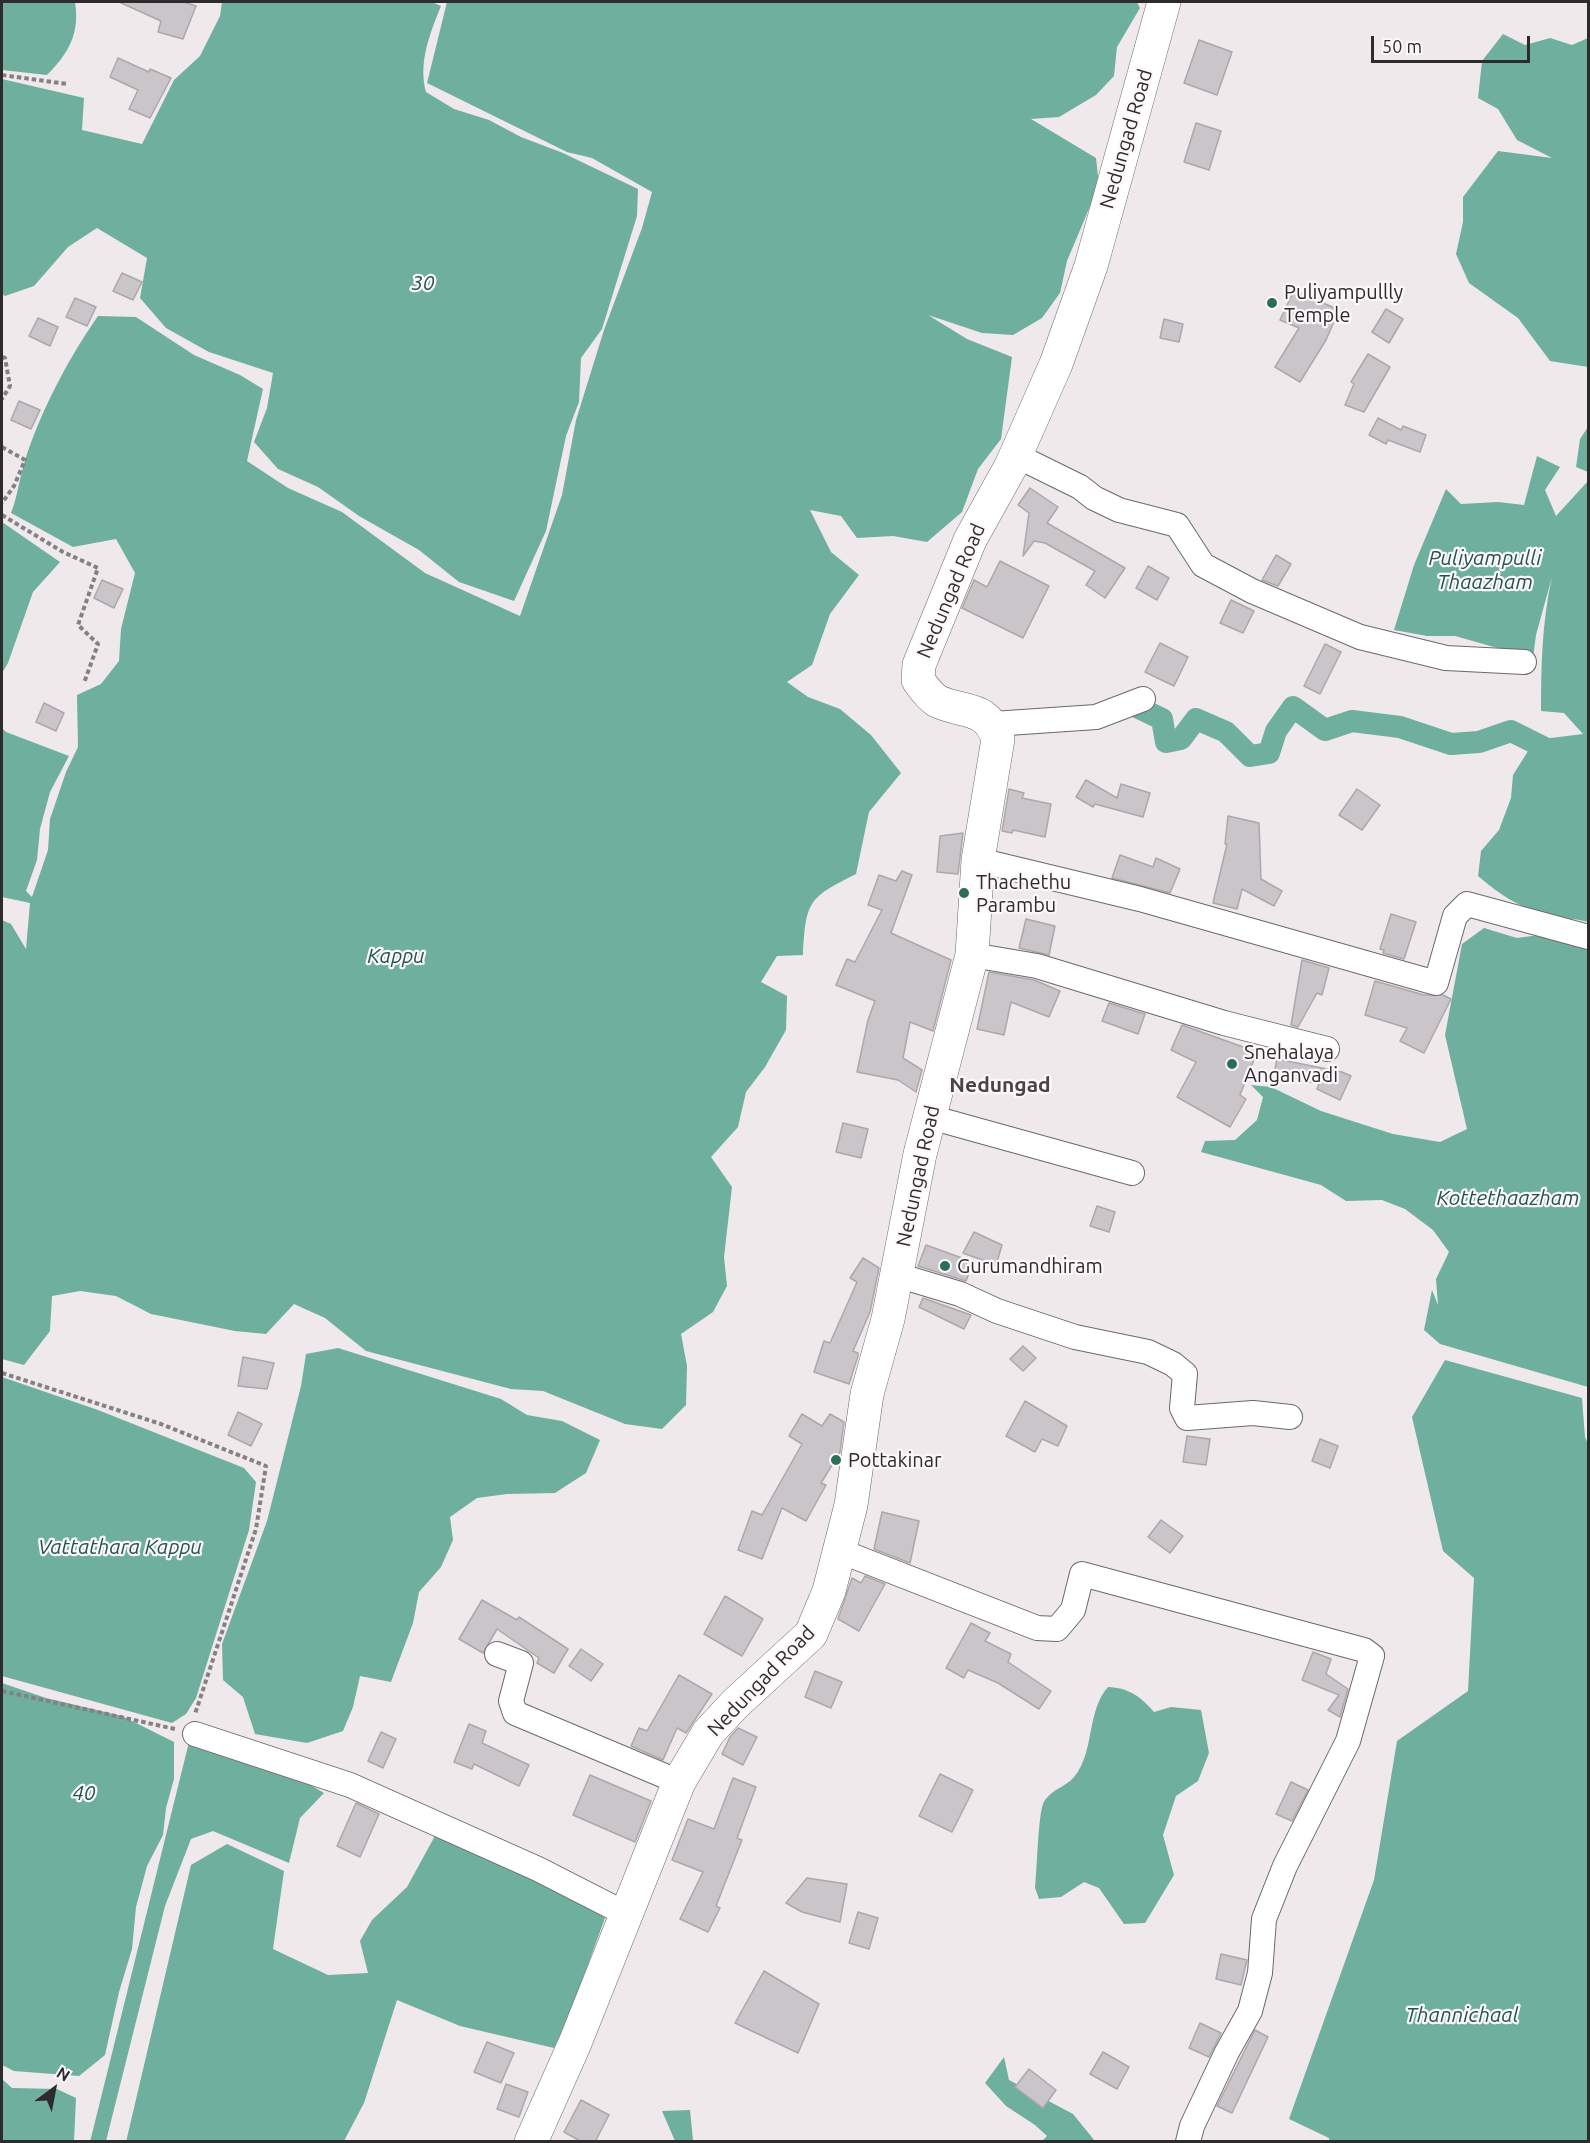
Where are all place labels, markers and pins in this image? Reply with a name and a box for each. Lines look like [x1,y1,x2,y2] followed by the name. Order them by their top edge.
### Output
[1284,280,1403,327] place label: Puliyampullly Temple
[1265,296,1279,310] marker: Puliyampullly Temple
[976,870,1071,917] place label: Thachethu Parambu
[957,886,971,900] marker: Thachethu Parambu
[1244,1040,1338,1087] place label: Snehalaya Anganvadi
[1225,1057,1239,1071] marker: Snehalaya Anganvadi
[957,1254,1103,1278] place label: Gurumandhiram
[938,1259,952,1273] marker: Gurumandhiram
[848,1448,942,1472] place label: Pottakinar
[829,1453,843,1467] marker: Pottakinar

